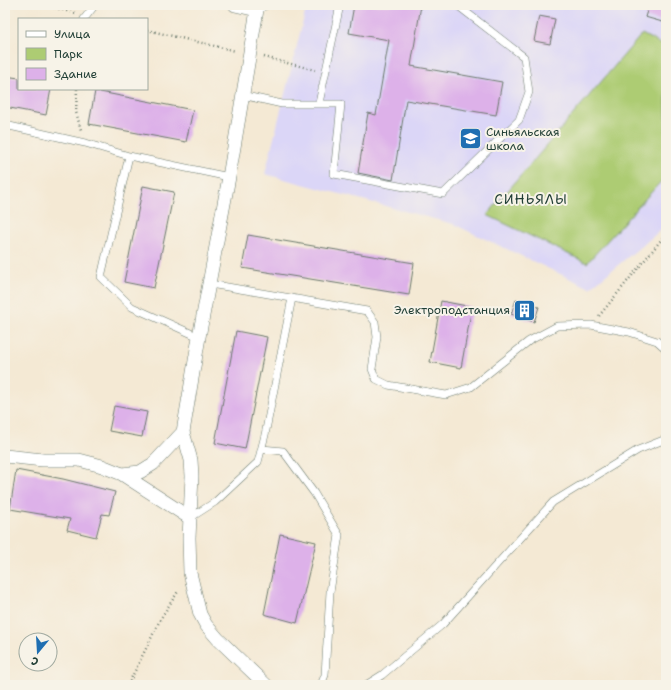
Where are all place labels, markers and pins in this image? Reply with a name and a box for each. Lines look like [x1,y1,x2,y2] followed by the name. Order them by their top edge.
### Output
[486,124,560,154] place label: Синьяльская школа
[457,126,483,152] school or university icon: Синьяльская школа
[512,297,538,323] building icon: Электроподстанция
[394,302,510,318] place label: Электроподстанция

